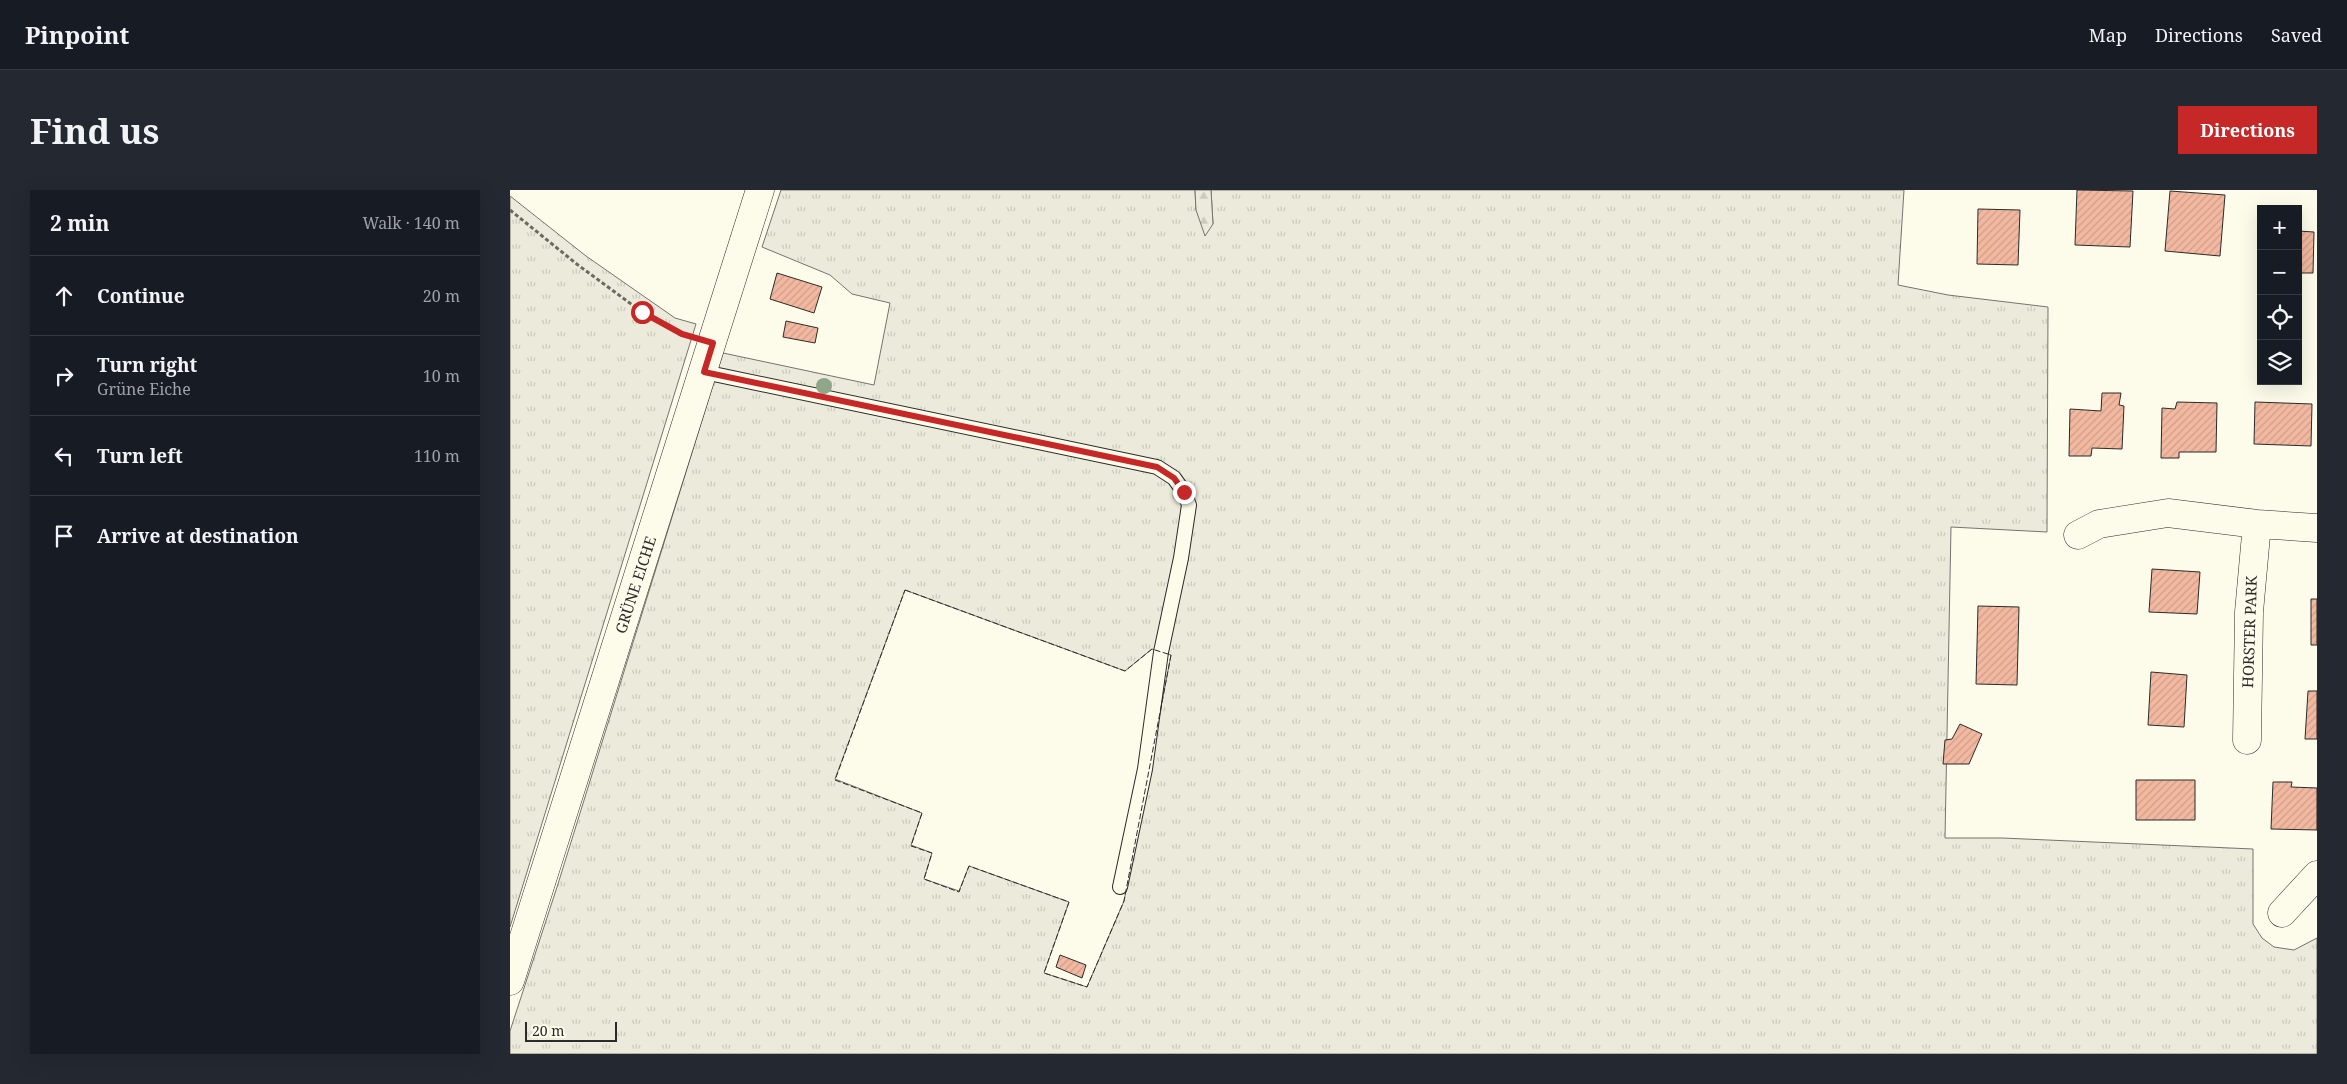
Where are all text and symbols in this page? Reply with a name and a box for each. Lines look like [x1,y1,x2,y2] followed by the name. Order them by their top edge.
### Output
[25,18,129,51] text: Pinpoint
[2089,23,2127,47] text: Map
[2155,23,2243,47] text: Directions
[2271,23,2322,47] text: Saved
[2178,106,2317,154] button: Directions
[30,107,159,154] text: Find us
[2257,205,2302,385] map controls
[2257,205,2302,250] button: +
[50,209,109,237] text: 2 min
[363,212,460,234] text: Walk · 140 m
[2257,250,2302,295] button: −
[50,282,78,310] icon: ahead
[97,283,185,309] text: Continue
[423,285,460,307] text: 20 m
[2257,295,2302,340] button: locate
[631,301,654,324] route start
[2257,340,2302,385] button: layers
[97,352,197,378] text: Turn right
[50,362,78,390] icon: right
[423,365,460,387] text: 10 m
[97,378,191,400] text: Grüne Eiche
[50,442,78,470] icon: left
[97,443,183,469] text: Turn left
[414,445,460,467] text: 110 m
[1173,481,1196,504] route end
[50,522,78,550] icon: arrive
[97,523,299,549] text: Arrive at destination
[610,533,660,636] street label: GRÜNE EICHE
[2237,575,2261,688] street label: HORSTER PARK
[525,1019,618,1042] scale bar
[532,1021,565,1040] text: 20 m

